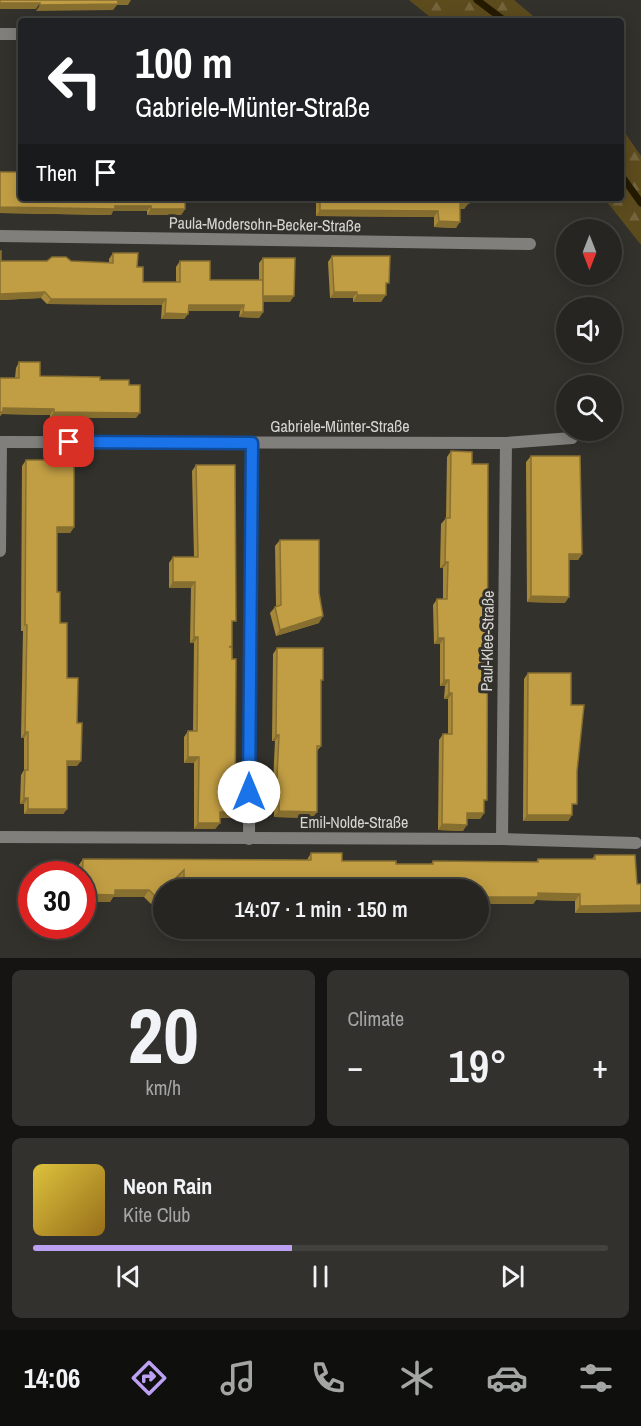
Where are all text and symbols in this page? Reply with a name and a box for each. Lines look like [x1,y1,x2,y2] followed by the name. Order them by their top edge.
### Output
[135,35,233,91] text: 100 m
[36,42,114,120] icon: left
[135,89,370,125] text: Gabriele-Münter-Straße
[89,156,122,189] icon: arrive
[36,158,77,188] text: Then
[169,211,361,237] street label: Paula-Modersohn-Becker-Straße
[556,219,622,285] north arrow
[556,219,622,441] map controls
[556,297,622,363] button: sound
[556,375,622,441] button: search
[270,415,410,437] street label: Gabriele-Münter-Straße
[43,416,94,467] pin
[52,425,85,458] icon: arrive
[475,591,499,691] street label: Paul-Klee-Straße
[217,760,281,824] position arrow
[300,811,408,833] street label: Emil-Nolde-Straße
[18,861,96,939] speed limit sign: 30
[234,894,408,924] text: 14:07 · 1 min · 150 m
[128,982,199,1087] text: 20
[348,1005,404,1032] text: Climate
[448,1035,507,1096] text: 19°
[348,1044,363,1088] text: −
[592,1044,608,1088] text: +
[145,1074,181,1101] text: km/h
[123,1171,212,1201] text: Neon Rain
[123,1201,190,1228] text: Kite Club
[112,1260,145,1293] icon: previous
[304,1260,337,1293] icon: pause
[496,1260,529,1293] icon: next
[128,1357,170,1399] icon: directions
[217,1357,259,1399] icon: music
[307,1357,349,1399] icon: phone
[396,1357,438,1399] icon: climate
[486,1357,528,1399] icon: car
[575,1357,617,1399] icon: filters
[24,1360,80,1396] text: 14:06

